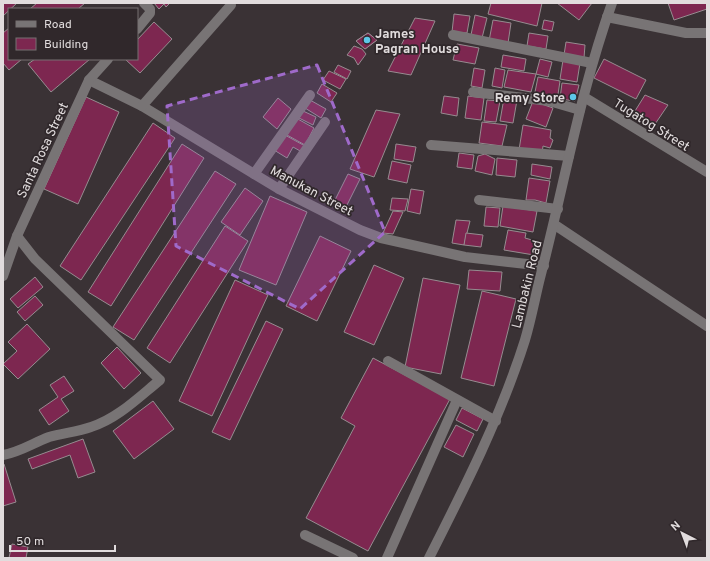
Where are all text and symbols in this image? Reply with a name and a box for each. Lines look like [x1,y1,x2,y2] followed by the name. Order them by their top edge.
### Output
[8,8,138,60] legend
[44,17,72,33] text: Road
[375,27,459,58] place label: James Pagran House
[362,35,372,45] marker: James Pagran House
[44,37,88,53] text: Building
[495,91,565,107] place label: Remy Store
[568,92,578,102] marker: Remy Store
[610,96,692,156] street label: Tugatog Street
[15,100,73,201] street label: Santa Rosa Street
[267,163,355,220] street label: Manukan Street
[509,239,547,330] street label: Lambakin Road
[662,513,702,553] north arrow
[668,518,684,534] text: N
[10,527,115,553] scale bar
[16,534,44,550] text: 50 m

